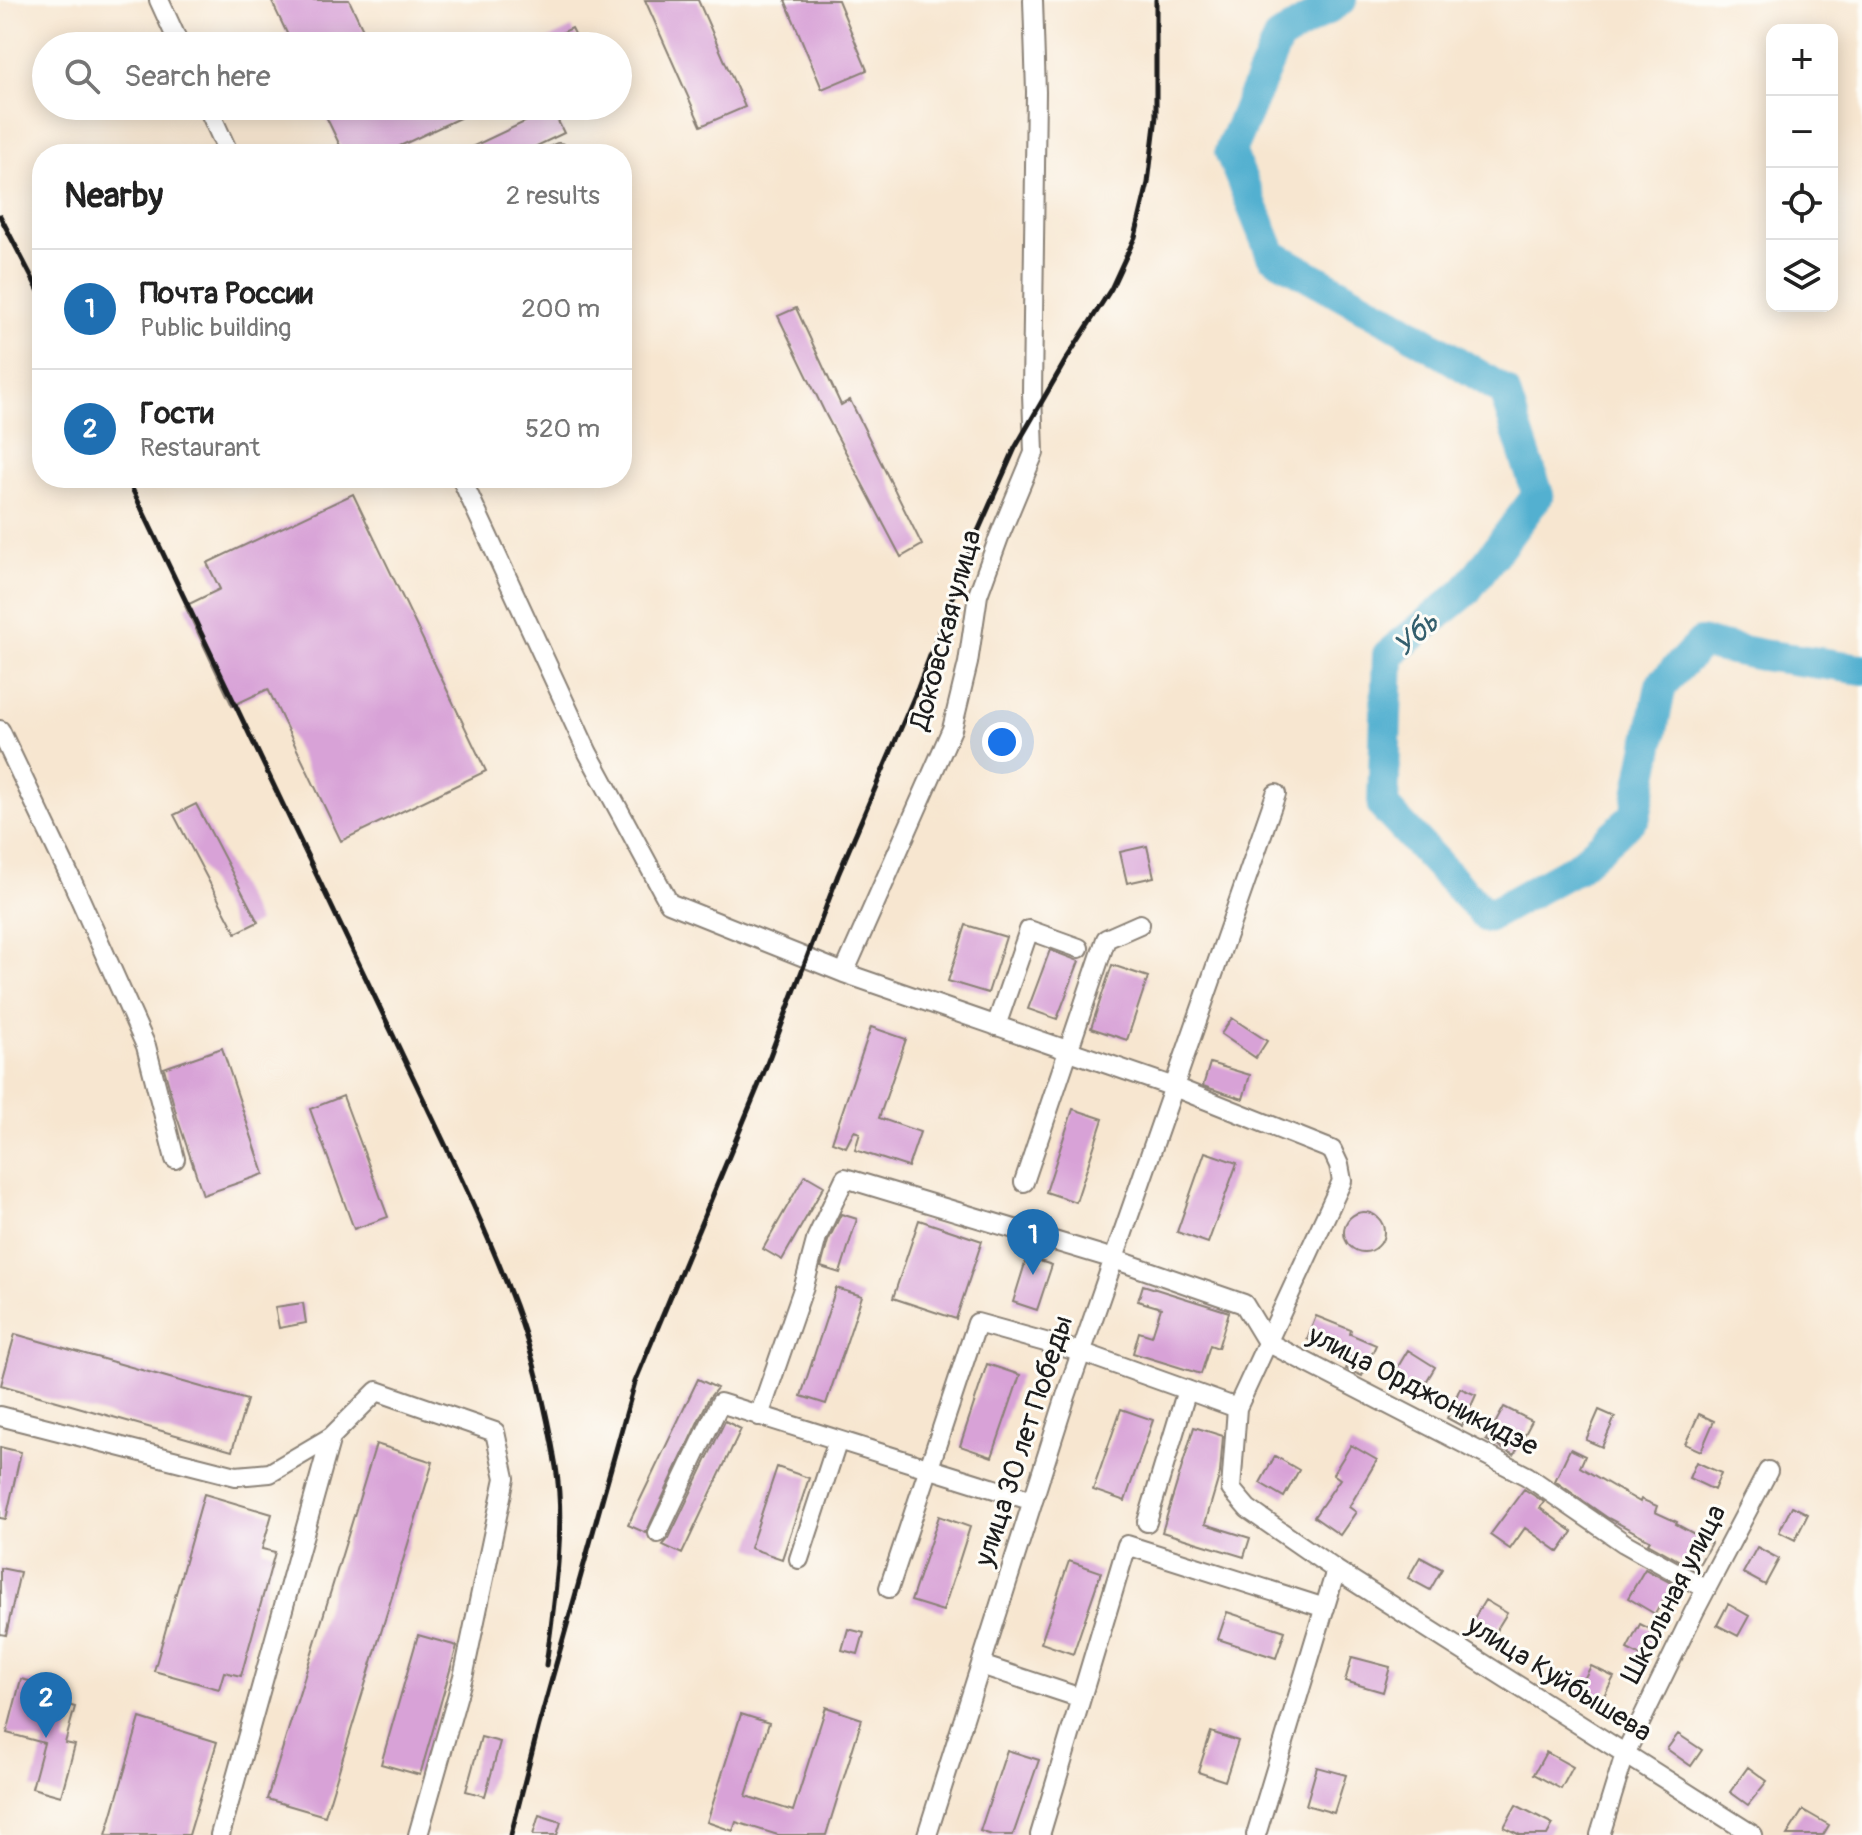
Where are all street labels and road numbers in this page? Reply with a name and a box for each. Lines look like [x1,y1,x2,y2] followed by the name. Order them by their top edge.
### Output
[902,526,990,735] street label: Доковская улица
[967,1311,1081,1572] street label: улица 30 лет Победы
[1301,1317,1544,1464] street label: улица Орджоникидзе
[1614,1499,1734,1689] street label: Школьная улица
[1459,1608,1658,1750] street label: улица Куйбышева

